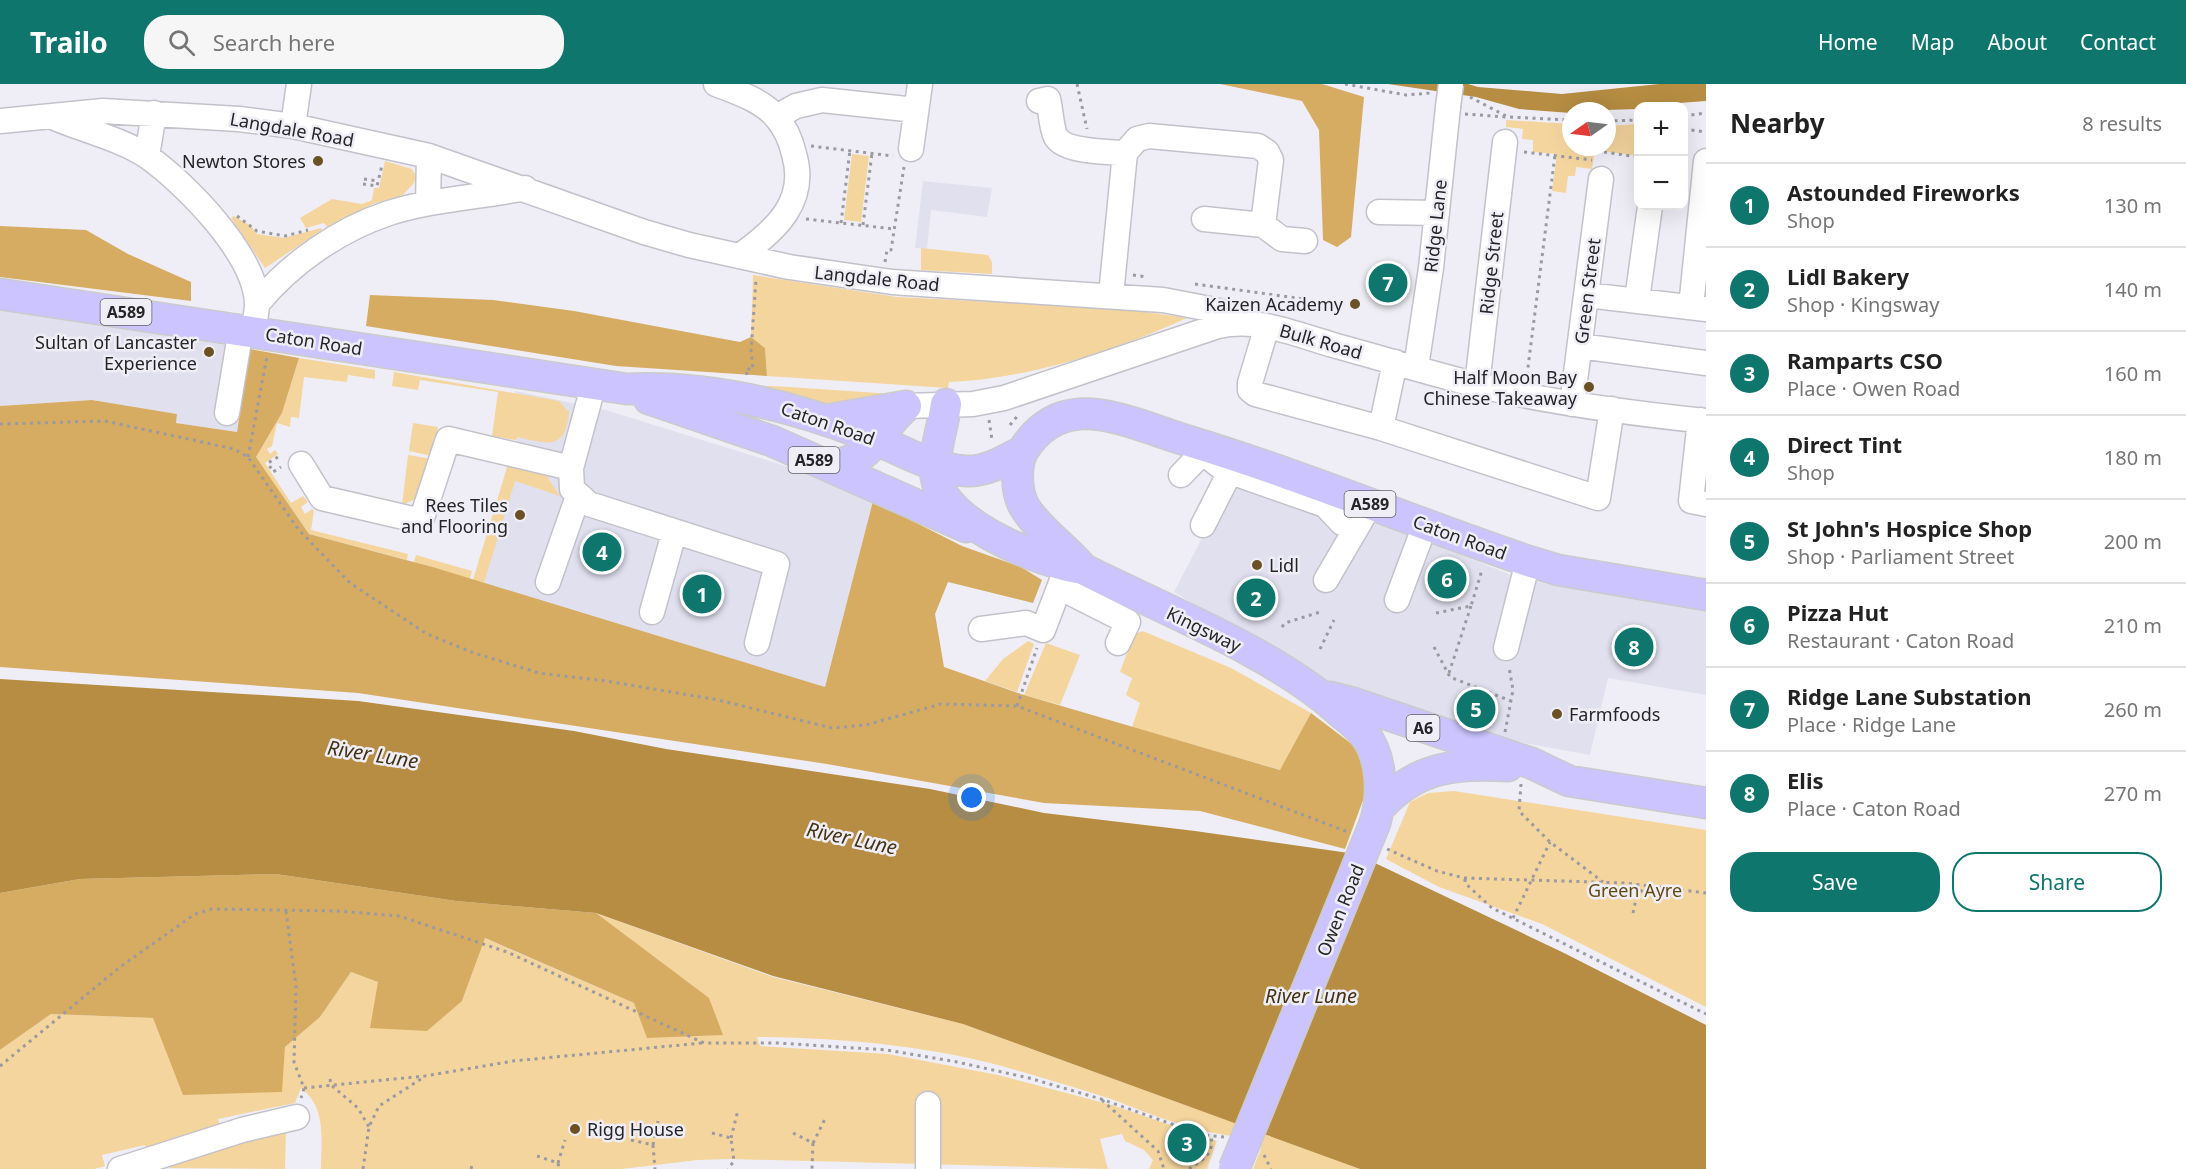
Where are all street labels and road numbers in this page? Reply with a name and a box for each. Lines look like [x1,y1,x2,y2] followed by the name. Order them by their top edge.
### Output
[228,106,356,152] street label: Langdale Road
[1418,178,1452,274] street label: Ridge Lane
[1474,210,1508,316] street label: Ridge Street
[1569,236,1605,345] street label: Green Street
[813,260,941,296] street label: Langdale Road
[100,299,152,325] road number: A589
[1277,318,1365,364] street label: Bulk Road
[264,321,364,361] street label: Caton Road
[778,396,878,450] street label: Caton Road
[788,447,840,473] road number: A589
[1344,491,1396,517] road number: A589
[1410,509,1510,565] street label: Caton Road
[1163,601,1246,658] street label: Kingsway
[1406,715,1440,741] road number: A6
[1311,860,1369,960] street label: Owen Road

